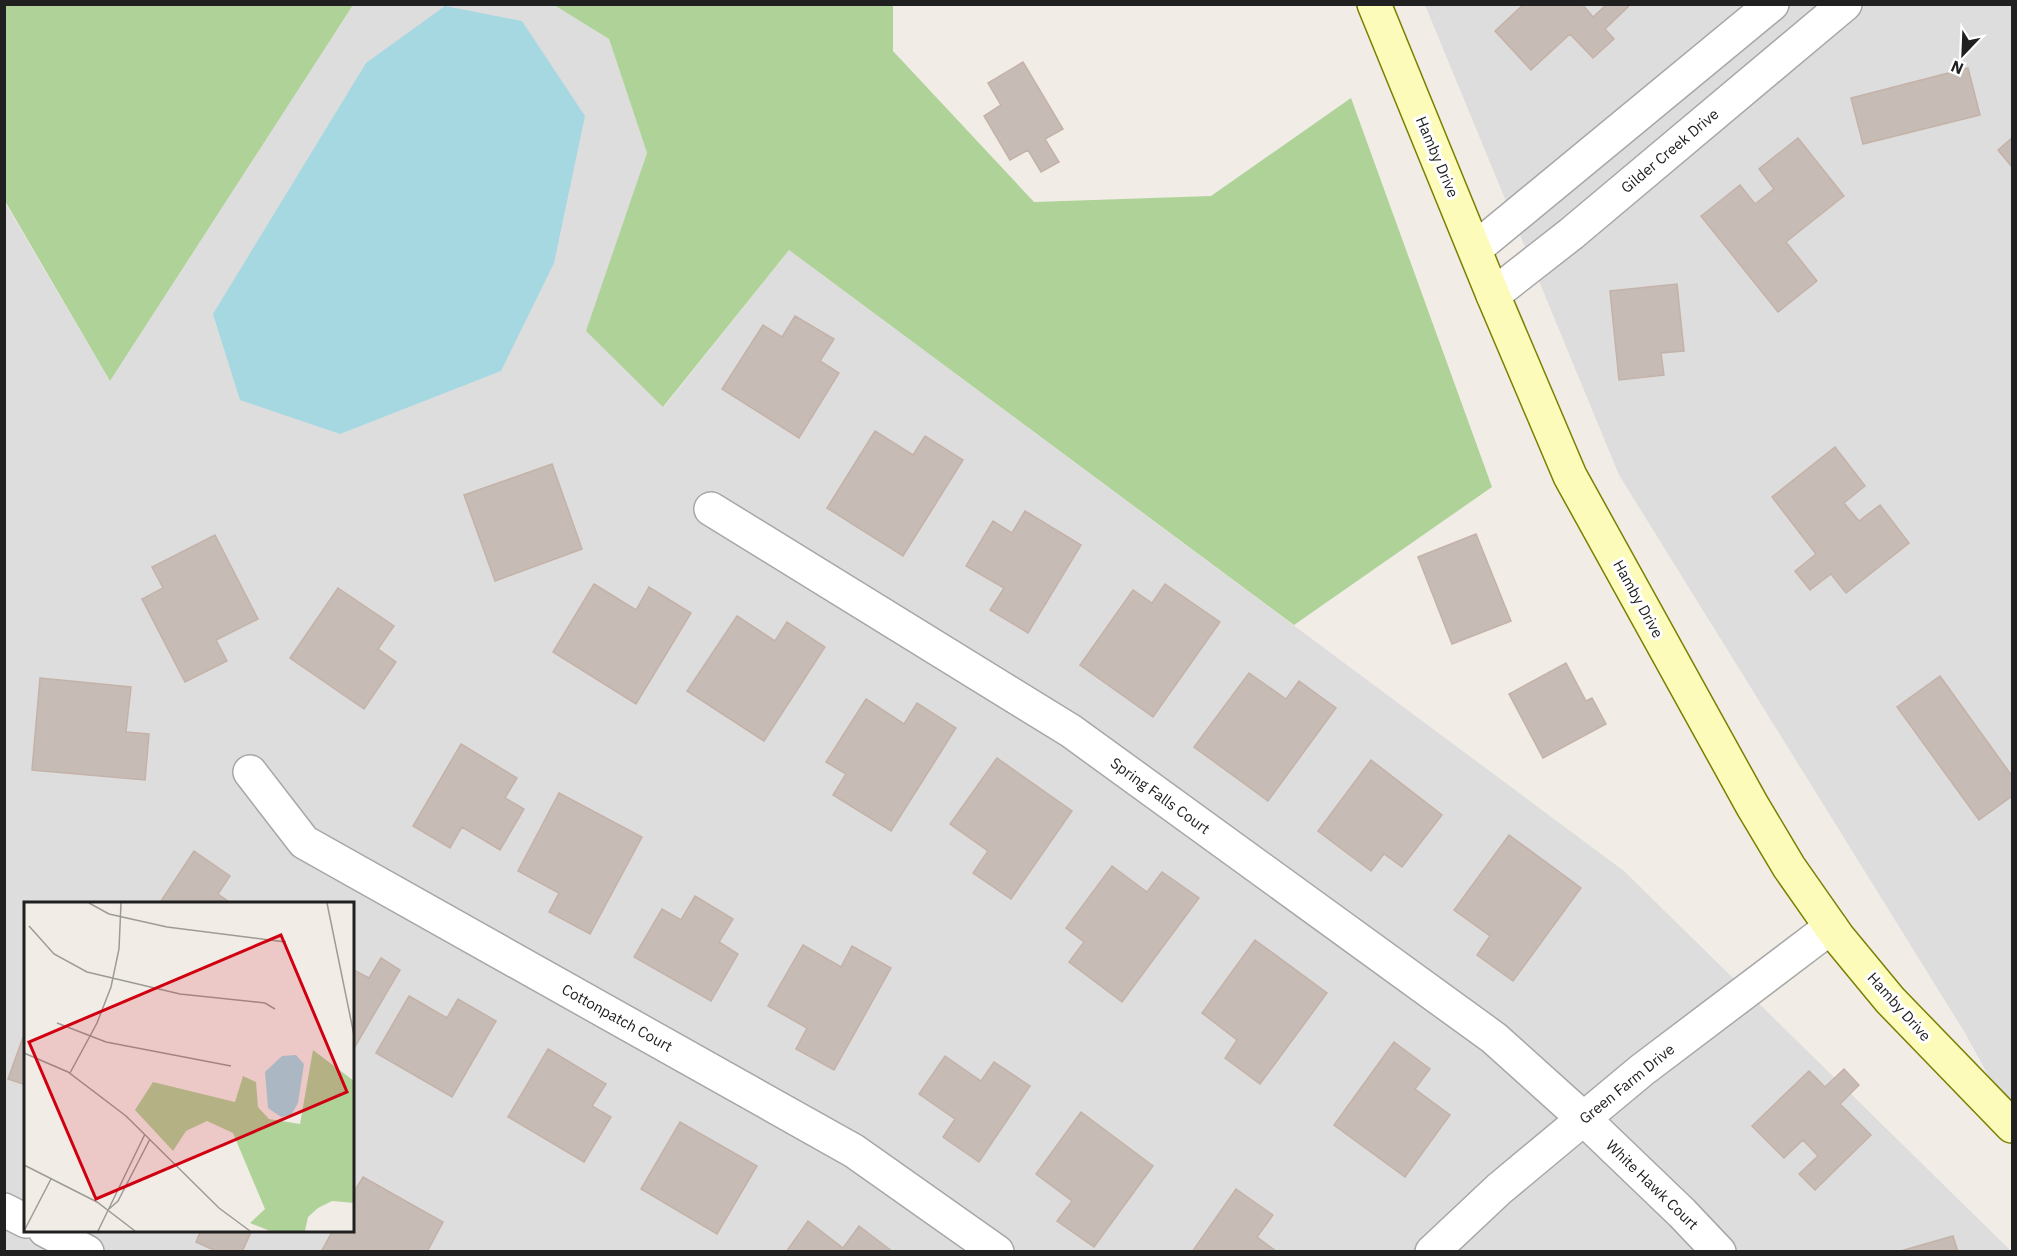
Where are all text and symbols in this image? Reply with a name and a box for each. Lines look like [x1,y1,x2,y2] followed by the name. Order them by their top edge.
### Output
[1933,24,1993,84] north arrow
[1948,56,1966,79] text: N
[1617,104,1722,197] street label: Gilder Creek Drive
[1412,113,1463,200] street label: Hamby Drive
[1609,556,1668,641] street label: Hamby Drive
[1107,753,1214,838] street label: Spring Falls Court
[24,902,354,1232] inset map
[1863,968,1935,1045] street label: Hamby Drive
[559,979,676,1056] street label: Cottonpatch Court
[1575,1039,1678,1128] street label: Green Farm Drive
[1602,1136,1703,1234] street label: White Hawk Court

